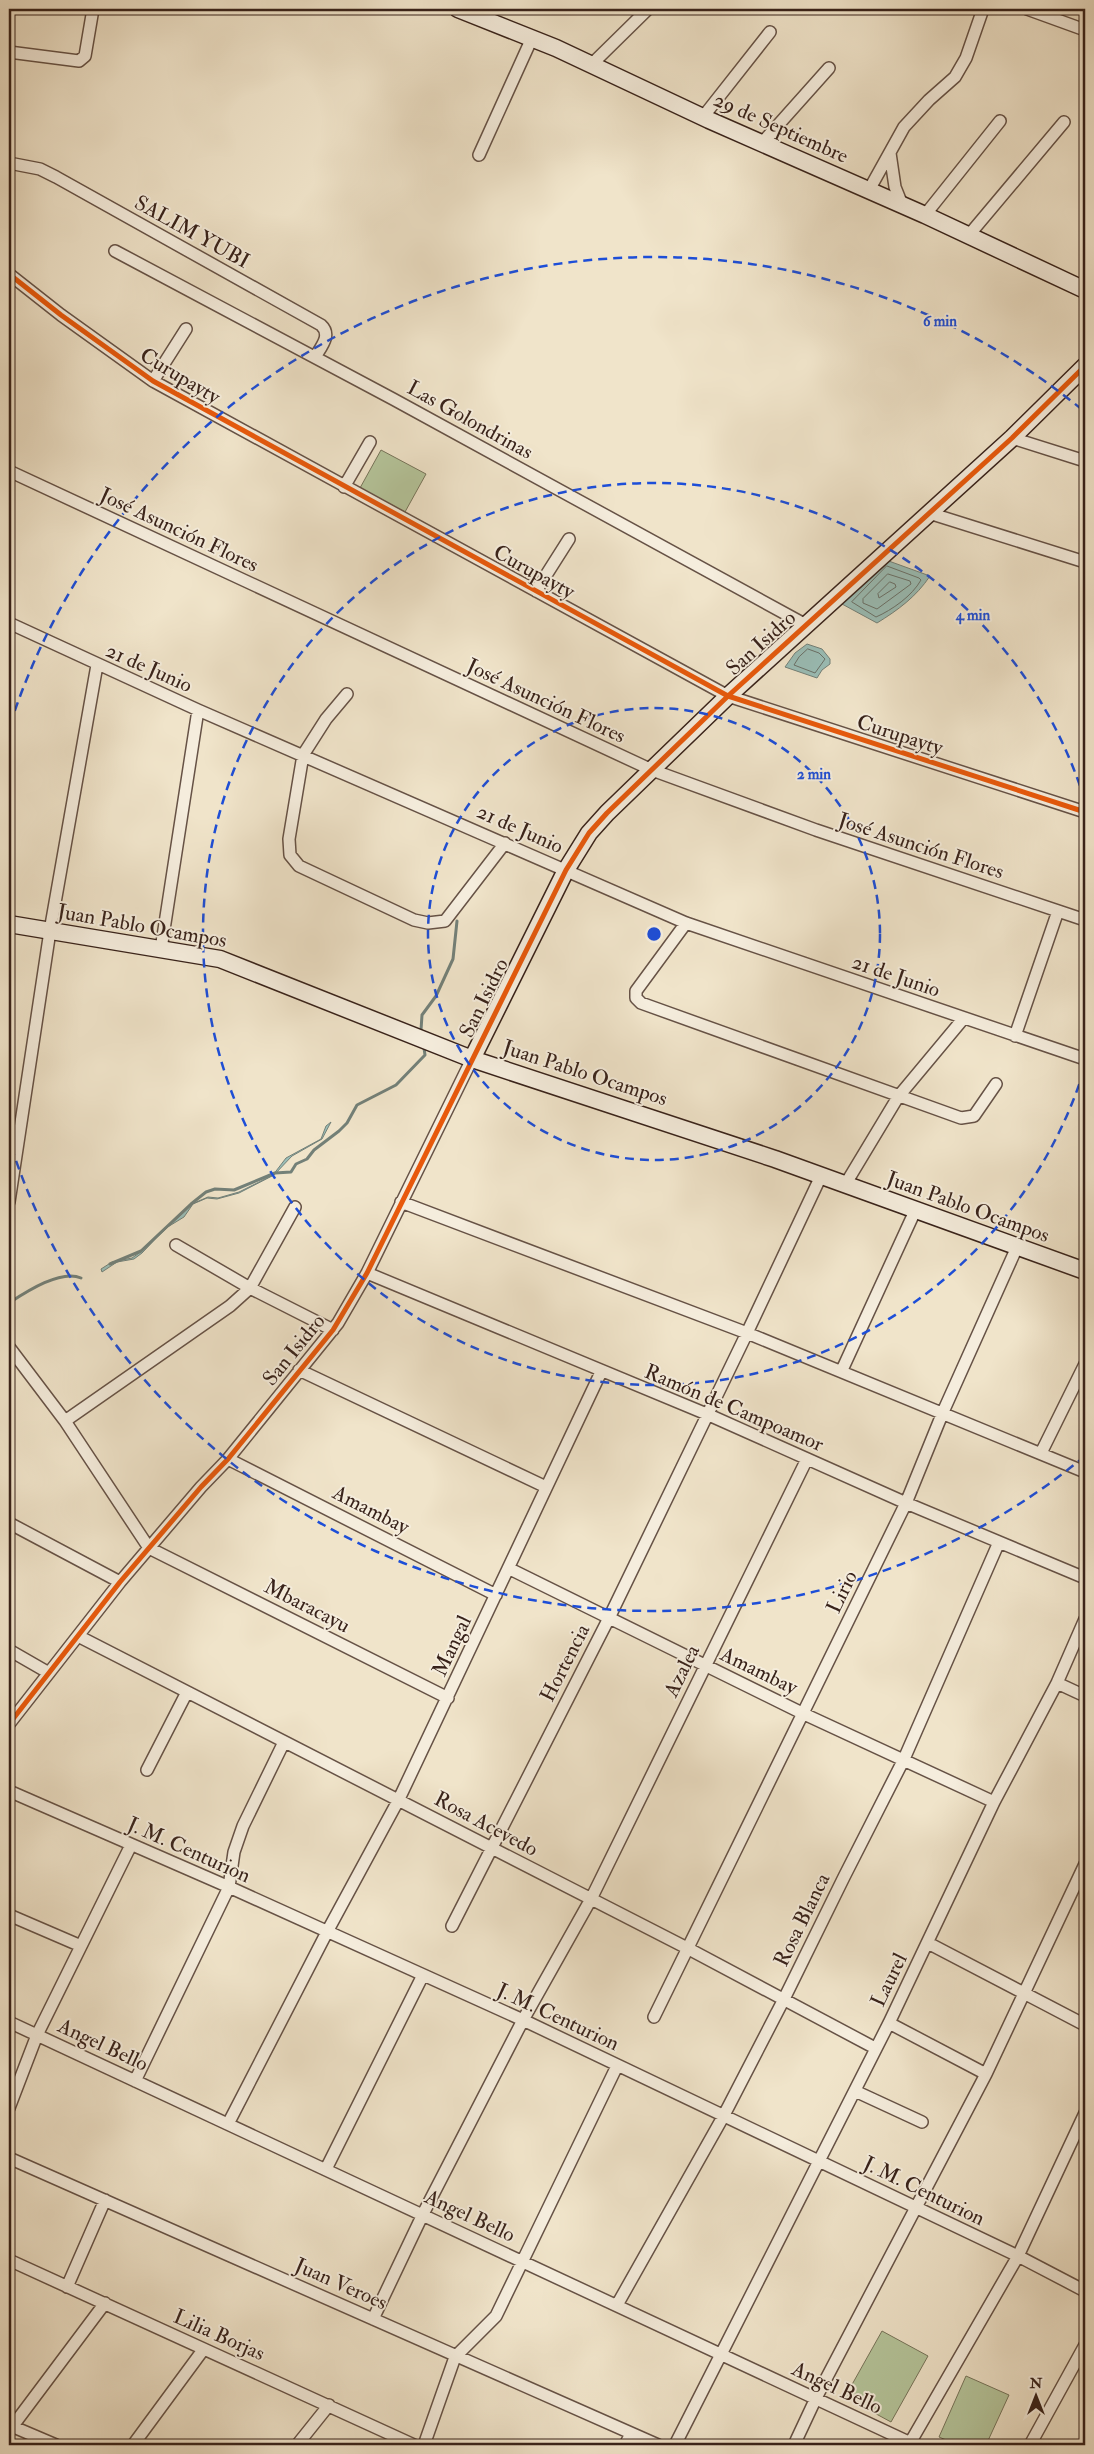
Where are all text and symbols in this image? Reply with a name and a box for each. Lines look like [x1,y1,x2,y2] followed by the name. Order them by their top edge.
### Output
[710,86,853,170] street label: 29 de Septiembre
[130,189,254,275] street label: SALIM YUBI
[923,312,957,331] text: 6 min
[135,341,226,411] street label: Curupayty
[402,374,538,466] street label: Las Golondrinas
[94,481,263,579] street label: José Asunción Flores
[488,539,580,606] street label: Curupayty
[720,605,802,681] street label: San Isidro
[955,606,991,625] text: 4 min
[102,637,196,699] street label: 21 de Junio
[461,652,630,750] street label: José Asunción Flores
[853,708,947,762] street label: Curupayty
[797,765,831,784] text: 2 min
[473,798,567,860] street label: 21 de Junio
[834,806,1007,885] street label: José Asunción Flores
[54,898,229,954] street label: Juan Pablo Ocampos
[645,925,663,943] centre of rings
[848,948,944,1004] street label: 21 de Junio
[453,954,515,1042] street label: San Isidro
[498,1033,671,1112] street label: Juan Pablo Ocampos
[882,1165,1053,1249] street label: Juan Pablo Ocampos
[257,1308,331,1392] street label: San Isidro
[640,1358,828,1458] street label: Ramón de Campoamor
[327,1479,415,1541] street label: Amambay
[820,1566,864,1618] street label: Lirio
[260,1573,355,1639] street label: Mbaracayu
[426,1611,478,1681] street label: Mangal
[534,1619,596,1707] street label: Hortencia
[657,1640,706,1702] street label: Azalea
[715,1640,803,1702] street label: Amambay
[429,1785,543,1863] street label: Rosa Acevedo
[122,1810,255,1889] street label: J. M. Centurion
[768,1868,836,1971] street label: Rosa Blanca
[864,1948,914,2011] street label: Laurel
[492,1976,624,2057] street label: J. M. Centurion
[53,2012,152,2078] street label: Angel Bello
[858,2149,989,2232] street label: J. M. Centurion
[420,2183,519,2249] street label: Angel Bello
[290,2251,392,2316] street label: Juan Veroes
[169,2303,269,2367] street label: Lilia Borjas
[787,2355,886,2421] street label: Angel Bello
[1012,2372,1062,2422] north arrow
[1029,2375,1043,2392] text: N

